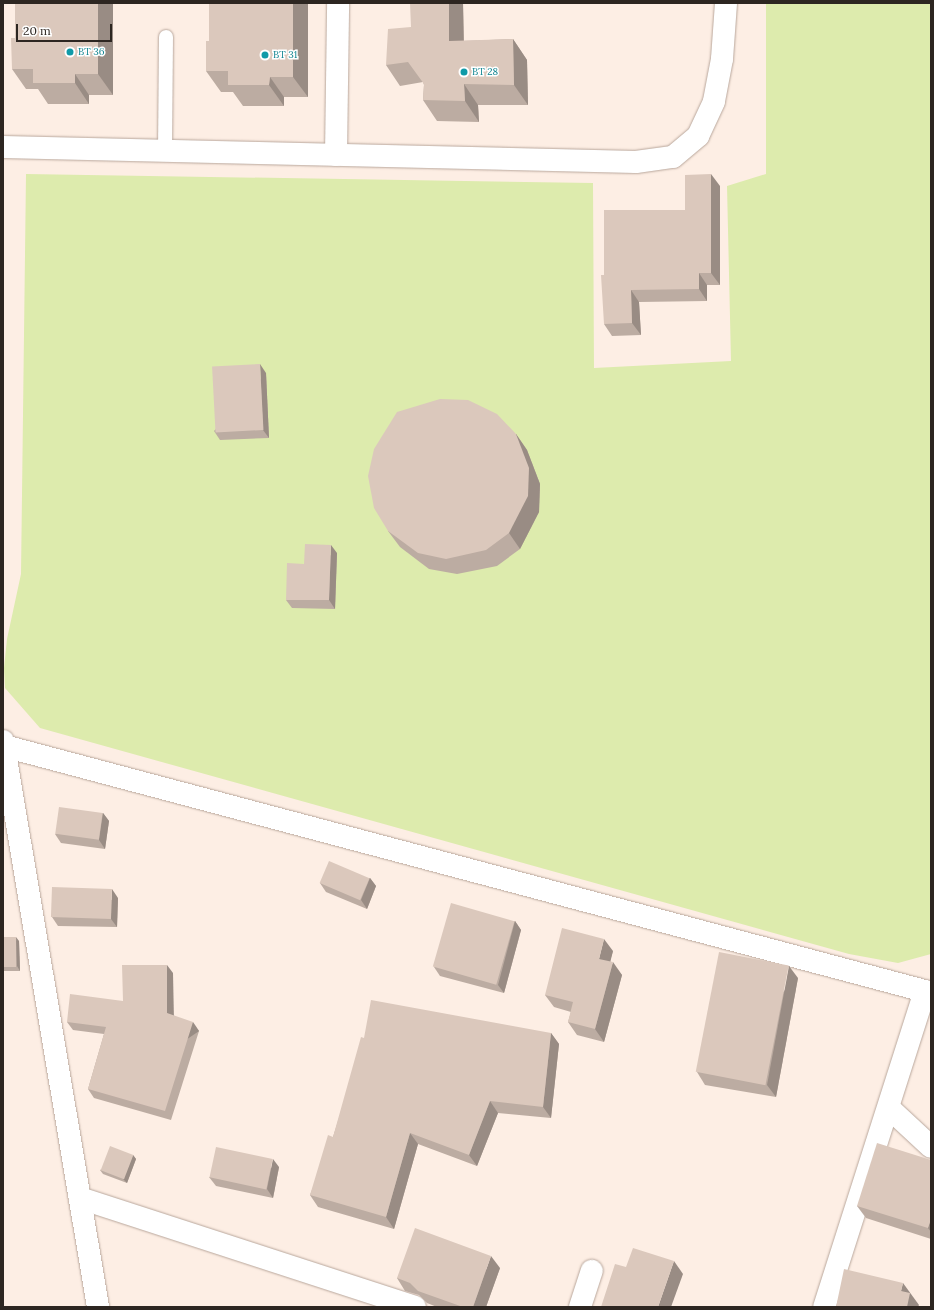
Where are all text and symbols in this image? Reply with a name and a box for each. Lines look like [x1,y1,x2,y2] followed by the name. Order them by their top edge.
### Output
[18,16,114,42] scale bar
[23,23,51,38] text: 20 m
[78,46,105,58] place label: BT 36
[65,47,75,57] marker: BT 36
[273,49,297,61] place label: BT 31
[260,50,270,60] marker: BT 31
[472,66,498,78] place label: BT 28
[459,67,469,77] marker: BT 28

